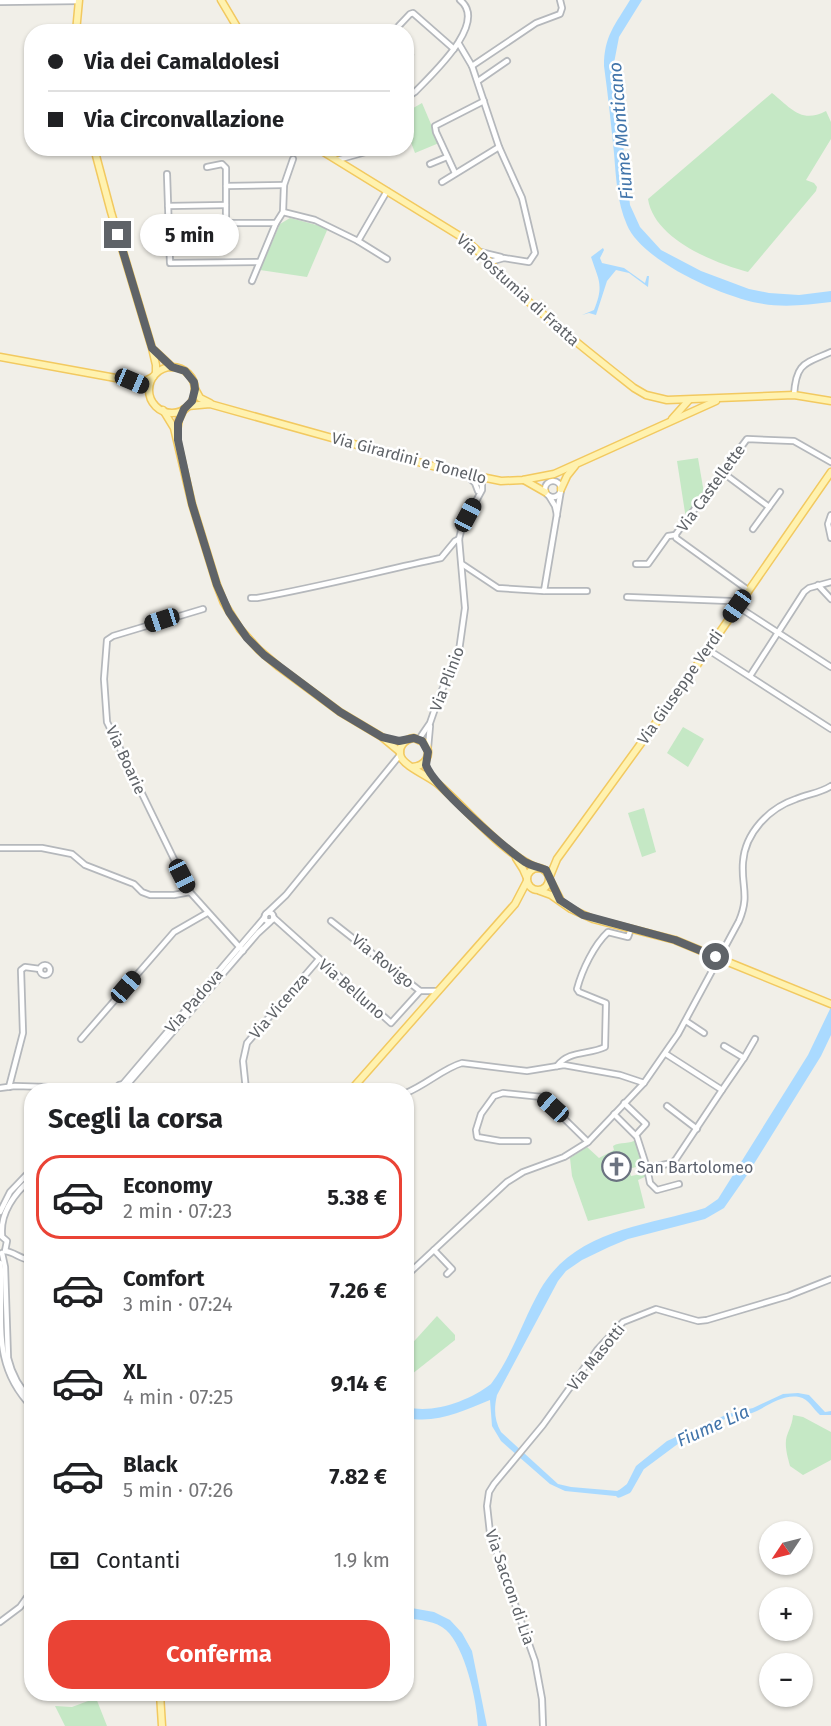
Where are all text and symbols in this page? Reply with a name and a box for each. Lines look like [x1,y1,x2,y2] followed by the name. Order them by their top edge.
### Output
[84,48,280,75] text: Via dei Camaldolesi
[604,61,638,201] water label: Fiume Monticano
[84,106,284,133] text: Via Circonvallazione
[139,214,238,256] callout: 5 min
[104,221,131,248] route end
[165,223,214,247] text: 5 min
[453,230,583,350] street label: Via Postumia di Fratta
[112,366,152,396] car
[329,428,489,488] street label: Via Girardini e Tonello
[673,441,749,535] street label: Via Castellette
[452,495,484,535] car
[719,586,755,626] car
[142,606,182,634] car
[633,626,727,748] street label: Via Giuseppe Verdi
[426,644,468,714] street label: Via Plinio
[102,723,150,797] street label: Via Boarie
[166,856,198,896] car
[348,930,418,992] street label: Via Rovigo
[702,943,729,970] route start
[315,955,389,1023] street label: Via Belluno
[161,965,227,1037] street label: Via Padova
[107,968,145,1006] car
[245,969,313,1043] street label: Via Vicenza
[534,1088,572,1126] car
[48,1103,223,1135] text: Scegli la corsa
[600,1151,632,1183] church icon: San Bartolomeo
[637,1158,753,1177] place label: San Bartolomeo
[51,1170,105,1224] icon: car
[123,1172,212,1199] text: Economy
[327,1184,387,1211] text: 5.38 €
[123,1199,232,1223] text: 2 min · 07:23
[51,1263,105,1317] icon: car
[123,1265,204,1292] text: Comfort
[329,1277,387,1304] text: 7.26 €
[123,1292,233,1316] text: 3 min · 07:24
[563,1320,629,1394] street label: Via Masotti
[51,1356,105,1410] icon: car
[123,1358,147,1385] text: XL
[331,1370,387,1397] text: 9.14 €
[123,1385,233,1409] text: 4 min · 07:25
[673,1400,753,1452] water label: Fiume Lia
[51,1449,105,1503] icon: car
[123,1451,178,1478] text: Black
[329,1463,387,1490] text: 7.82 €
[123,1478,233,1502] text: 5 min · 07:26
[759,1521,813,1575] north arrow
[759,1521,813,1707] map controls
[481,1527,539,1647] street label: Via Saccon di Lia
[48,1544,81,1577] icon: cash
[96,1547,180,1574] text: Contanti
[334,1548,390,1572] text: 1.9 km
[759,1587,813,1641] button: +
[48,1620,390,1689] button: Conferma
[759,1653,813,1707] button: −

